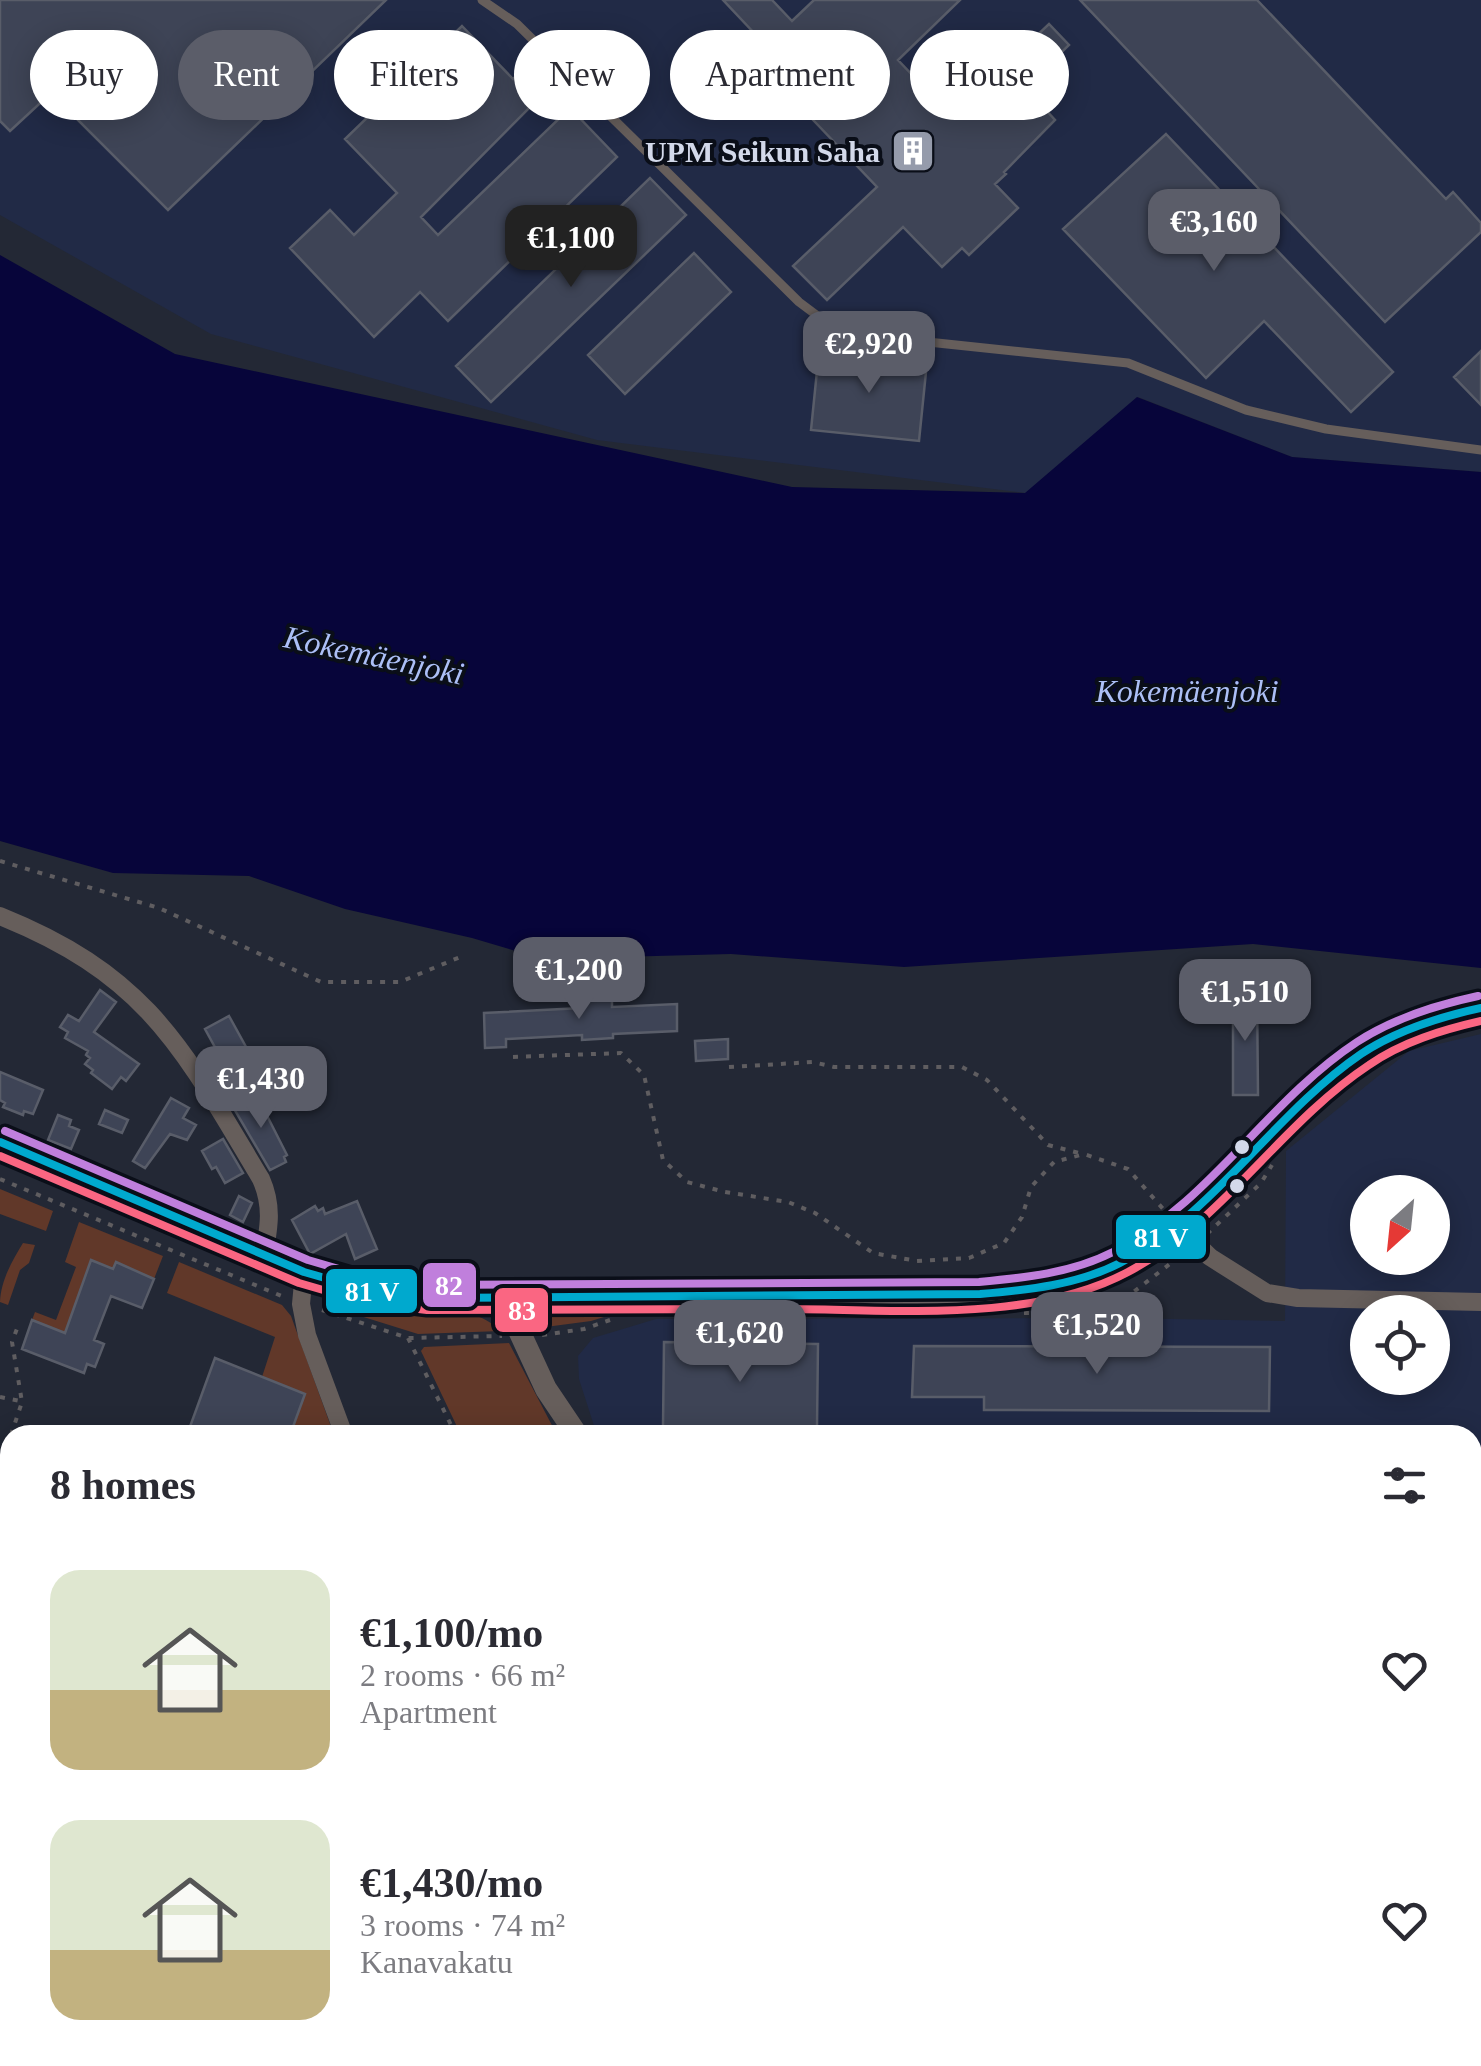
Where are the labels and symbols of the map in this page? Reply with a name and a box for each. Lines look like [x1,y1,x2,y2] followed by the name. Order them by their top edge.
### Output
[890,128,936,174] building icon: UPM Seikun Saha
[645,135,880,168] place label: UPM Seikun Saha
[1133,189,1295,274] pin: €3,160
[490,205,652,290] pin: €1,100
[788,311,950,396] pin: €2,920
[280,618,467,692] water label: Kokemäenjoki
[1094,673,1279,709] water label: Kokemäenjoki
[498,937,660,1022] pin: €1,200
[1164,959,1326,1044] pin: €1,510
[180,1046,342,1131] pin: €1,430
[1232,1137,1252,1157] unlabelled marker
[1350,1175,1450,1275] north arrow
[1227,1176,1247,1196] unlabelled marker
[1114,1213,1208,1261] line badge: 81 V
[1134,1222,1188,1253] text: 81 V
[421,1261,478,1309] line badge: 82
[324,1267,419,1315] line badge: 81 V
[435,1270,463,1301] text: 82
[345,1276,399,1307] text: 81 V
[493,1286,550,1334] line badge: 83
[1016,1292,1178,1377] pin: €1,520
[508,1295,536,1326] text: 83
[659,1300,821,1385] pin: €1,620

